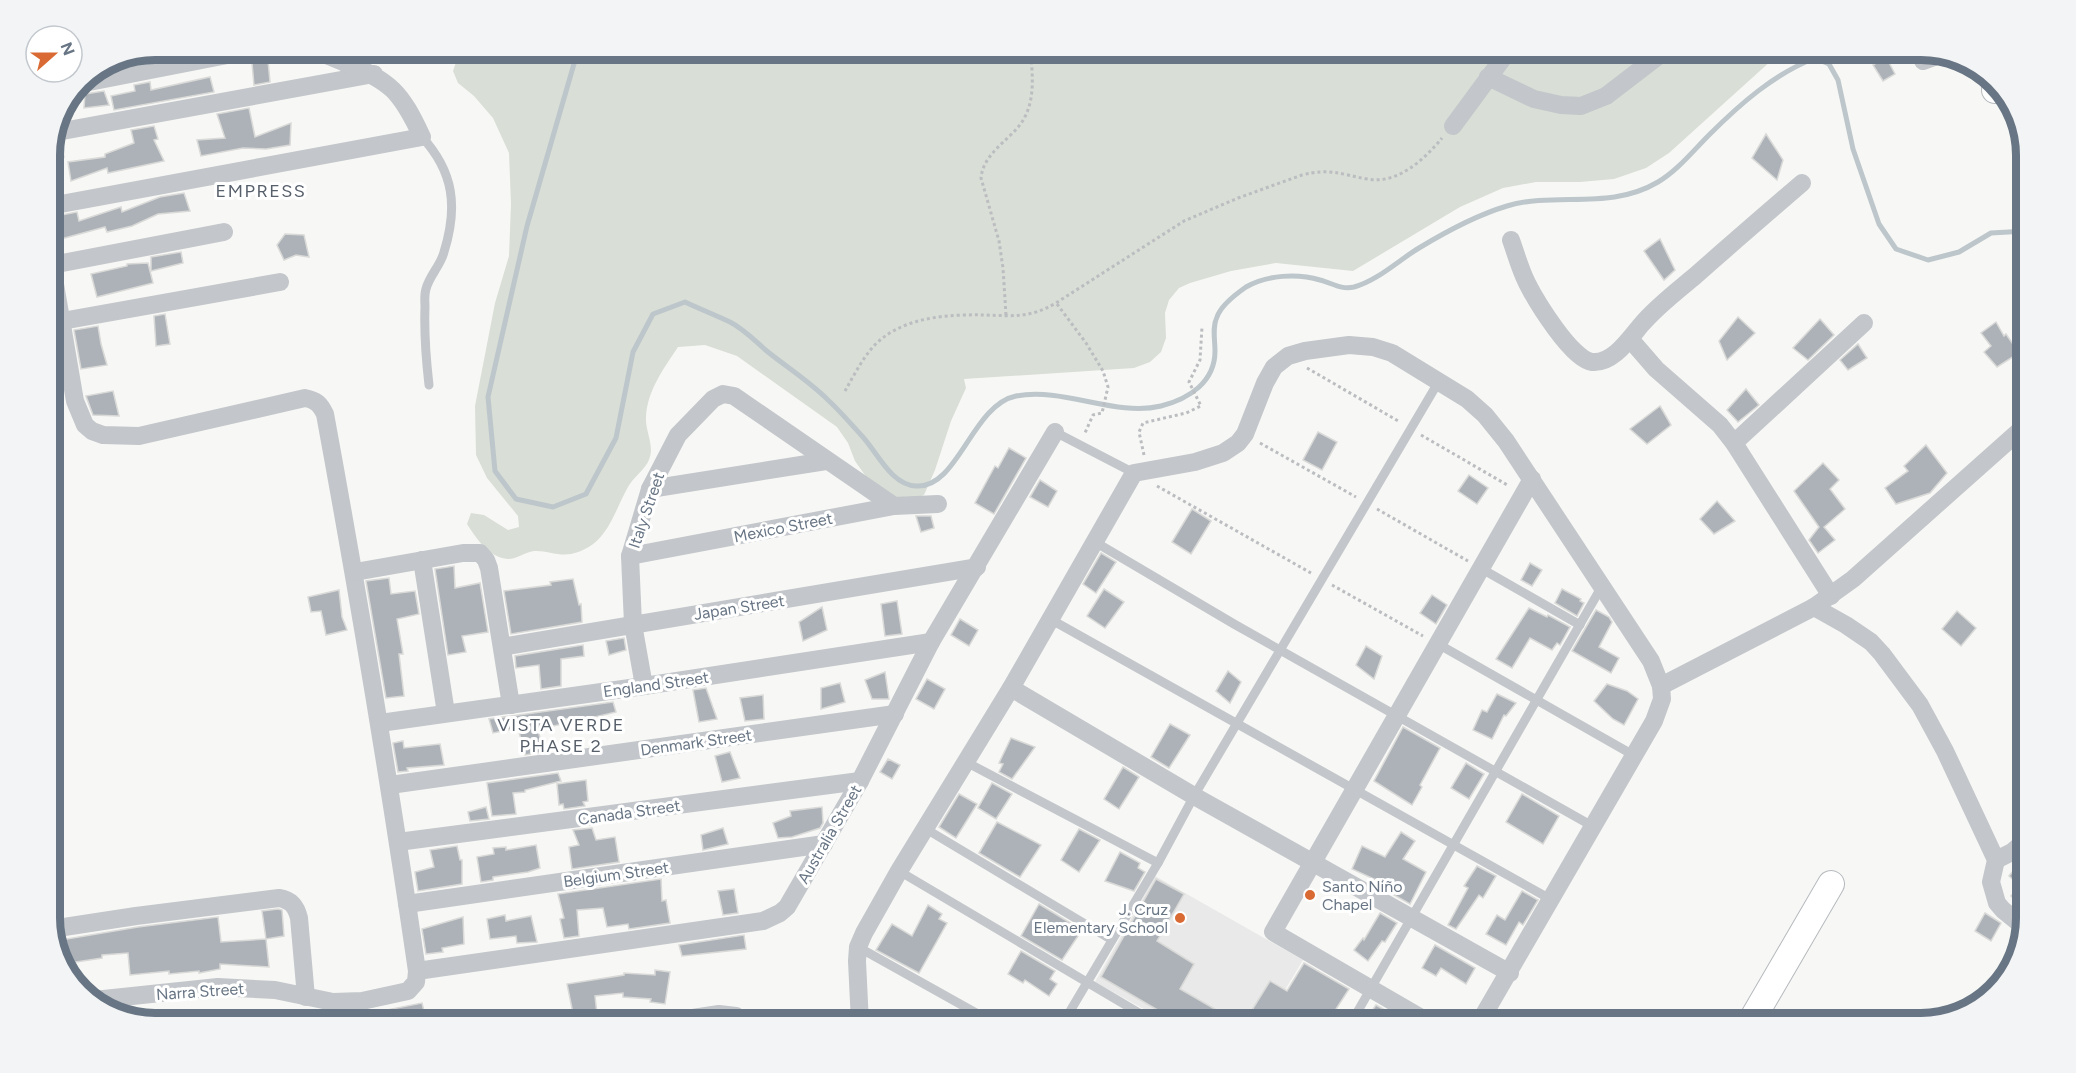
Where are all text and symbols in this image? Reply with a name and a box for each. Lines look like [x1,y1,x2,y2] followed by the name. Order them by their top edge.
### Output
[24,24,84,84] north arrow
[56,40,79,58] text: N
[216,180,306,202] district label: EMPRESS
[625,470,668,551] street label: Italy Street
[732,509,834,546] street label: Mexico Street
[692,591,786,624] street label: Japan Street
[602,668,710,701] street label: England Street
[497,714,625,757] district label: VISTA VERDE PHASE 2
[639,725,753,760] street label: Denmark Street
[793,781,865,887] street label: Australia Street
[577,796,681,829] street label: Canada Street
[562,858,670,891] street label: Belgium Street
[1322,877,1402,914] place label: Santo Niño Chapel
[1303,888,1317,902] marker: Santo Niño Chapel
[1034,900,1168,937] place label: J. Cruz Elementary School
[1173,911,1187,925] marker: J. Cruz Elementary School
[155,979,245,1004] street label: Narra Street

